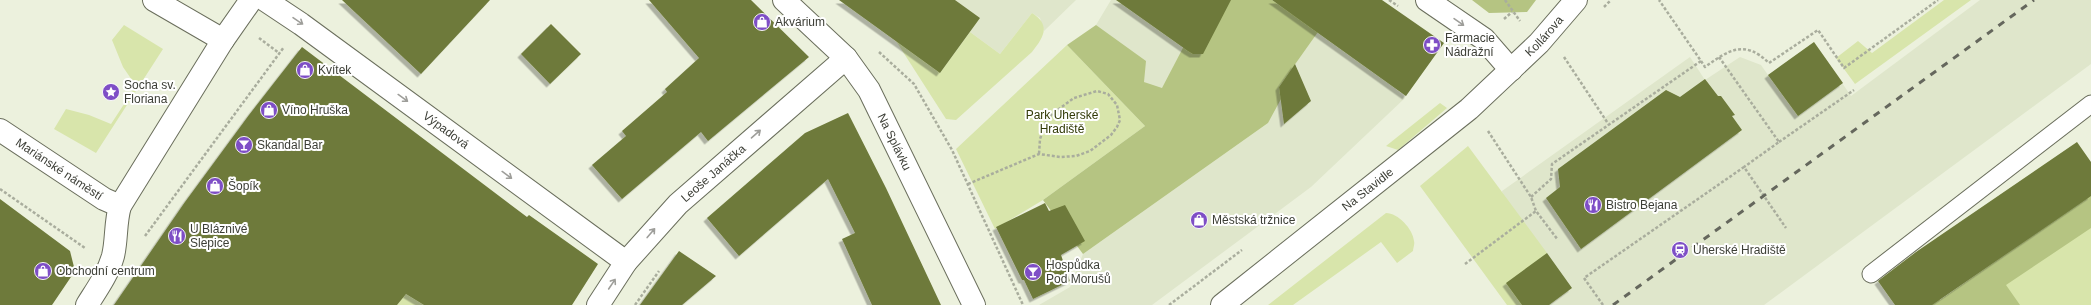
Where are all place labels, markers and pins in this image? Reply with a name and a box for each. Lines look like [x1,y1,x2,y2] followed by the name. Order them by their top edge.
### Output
[752,12,772,32] shop icon: Akvárium
[775,15,825,29] place label: Akvárium
[1445,31,1495,59] place label: Farmacie Nádražní
[1422,35,1442,55] pharmacy icon: Farmacie Nádražní
[295,60,315,80] shop icon: Kvítek
[318,63,352,77] place label: Kvítek
[124,78,176,106] place label: Socha sv. Floriana
[101,82,121,102] place icon: Socha sv. Floriana
[259,100,279,120] shop icon: Víno Hruška
[282,103,348,117] place label: Víno Hruška
[234,135,254,155] bar icon: Skandal Bar
[257,138,322,152] place label: Skandal Bar
[205,176,225,196] shop icon: Šopík
[228,178,260,193] place label: Šopík
[1583,195,1603,215] restaurant icon: Bistro Bejana
[1606,198,1678,212] place label: Bistro Bejana
[1189,210,1209,230] shop icon: Městská tržnice
[1212,213,1296,227] place label: Městská tržnice
[190,222,248,250] place label: U Bláznivé Slepice
[167,226,187,246] restaurant icon: U Bláznivé Slepice
[1670,240,1690,260] station icon: Uherské Hradiště
[1693,243,1786,257] place label: Uherské Hradiště
[1046,258,1111,286] place label: Hospůdka Pod Morušů
[33,261,53,281] shop icon: Obchodní centrum
[1023,262,1043,282] bar icon: Hospůdka Pod Morušů
[56,264,155,278] place label: Obchodní centrum

